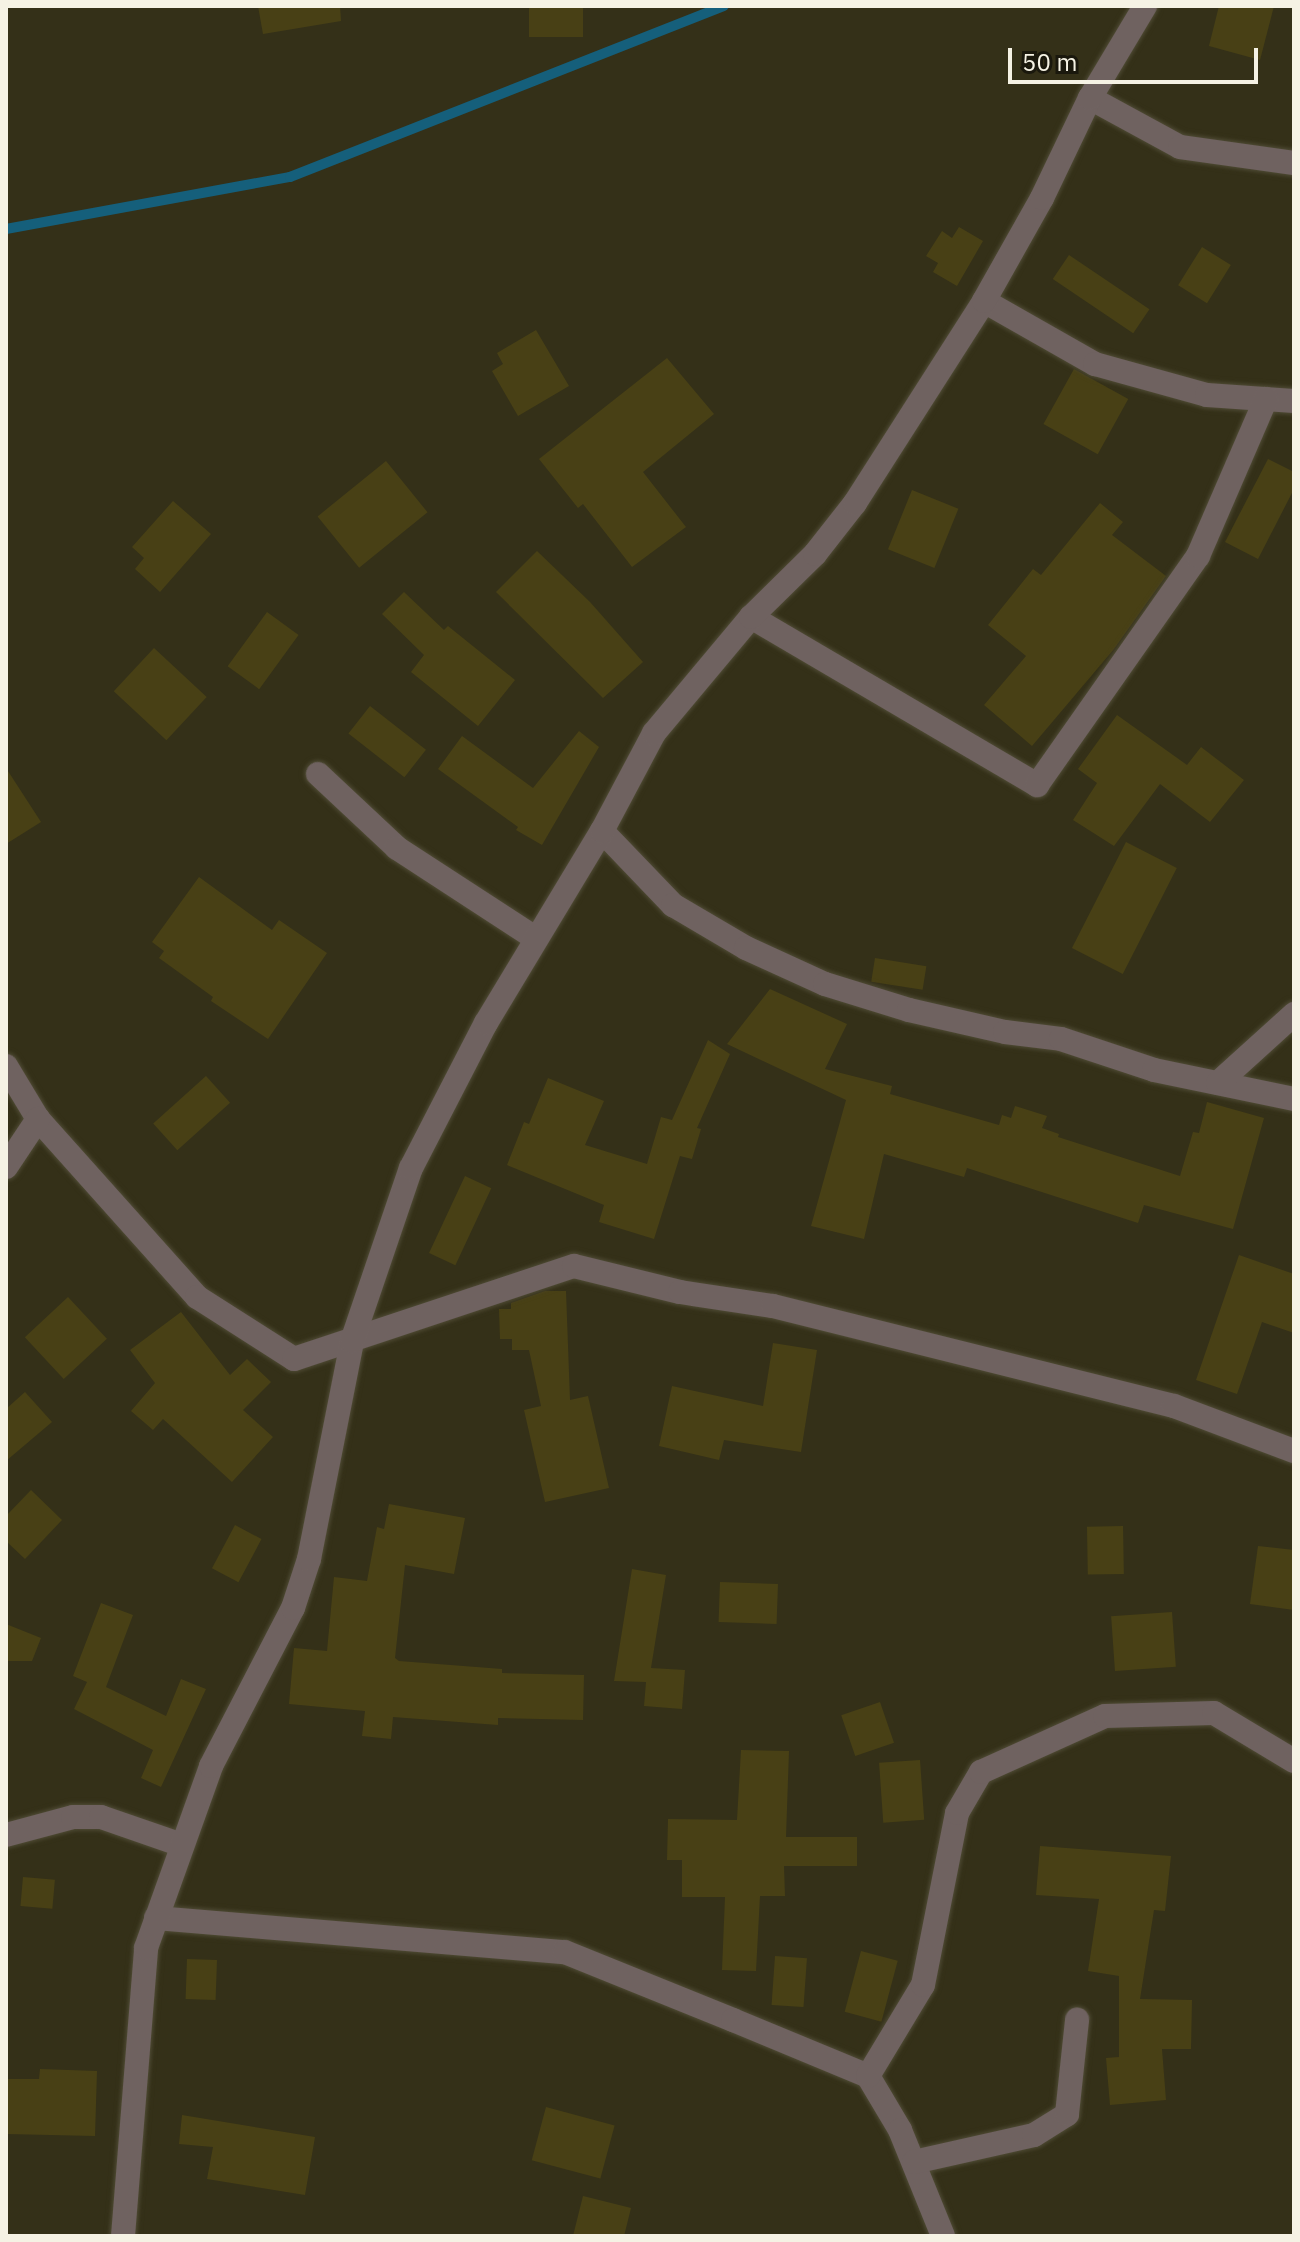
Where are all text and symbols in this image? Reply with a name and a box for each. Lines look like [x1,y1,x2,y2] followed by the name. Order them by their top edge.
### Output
[1012,32,1262,82] scale bar
[1022,46,1077,78] text: 50 m

